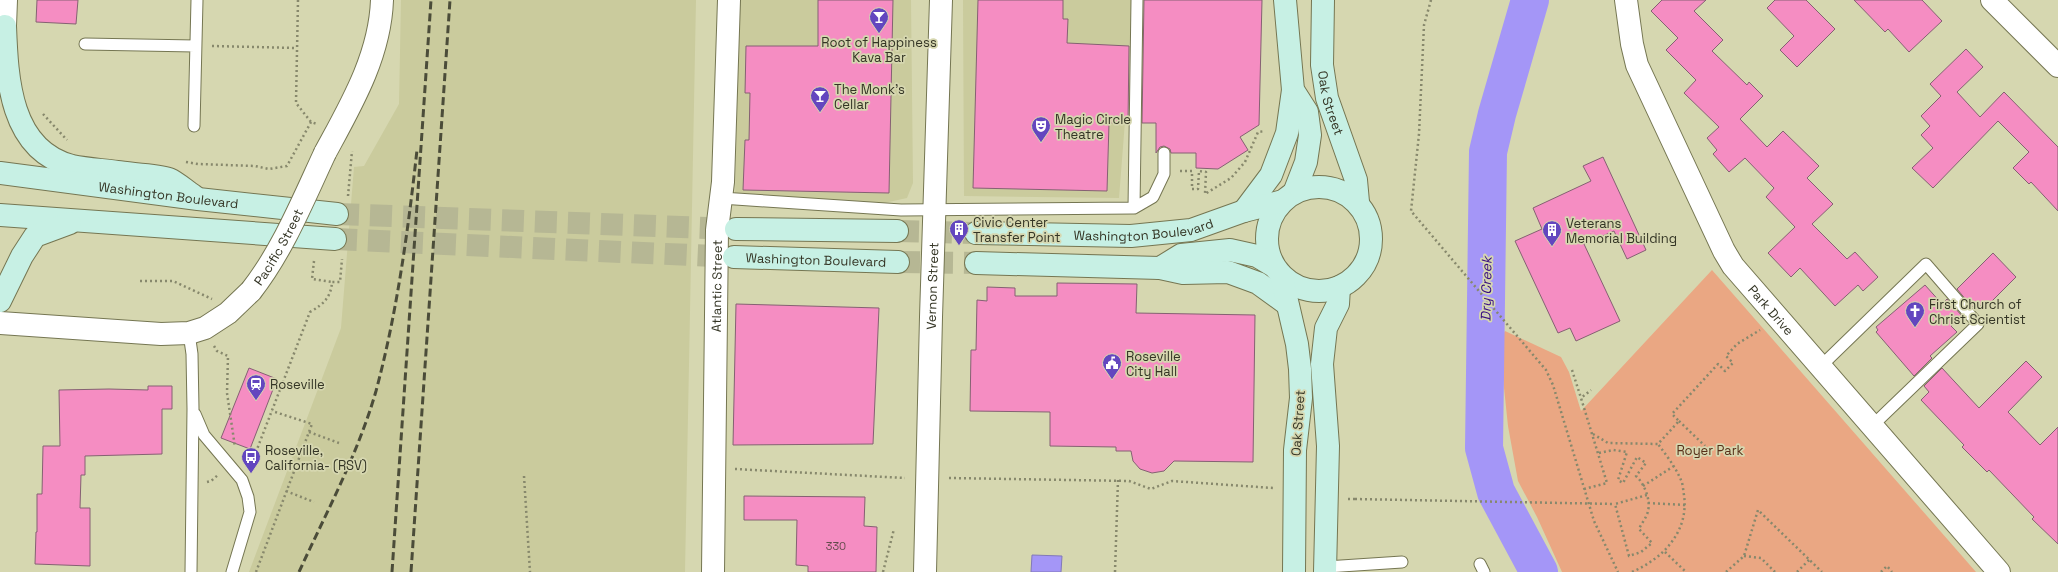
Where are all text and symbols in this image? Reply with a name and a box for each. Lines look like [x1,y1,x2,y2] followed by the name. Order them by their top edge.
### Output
[868,6,890,34] bar icon: Root of Happiness Kava Bar
[821,34,937,66] place label: Root of Happiness Kava Bar
[1314,69,1348,137] street label: Oak Street
[834,81,905,113] place label: The Monk's Cellar
[809,85,831,113] bar icon: The Monk's Cellar
[1055,111,1131,143] place label: Magic Circle Theatre
[1030,115,1052,143] theatre icon: Magic Circle Theatre
[98,178,239,212] street label: Washington Boulevard
[250,206,307,289] street label: Pacific Street
[973,214,1060,246] place label: Civic Center Transfer Point
[1073,214,1216,245] street label: Washington Boulevard
[1566,215,1677,247] place label: Veterans Memorial Building
[948,218,970,246] building icon: Civic Center Transfer Point
[1541,219,1563,247] building icon: Veterans Memorial Building
[707,240,725,332] street label: Atlantic Street
[922,242,942,330] street label: Vernon Street
[745,249,887,270] street label: Washington Boulevard
[1476,255,1496,322] water label: Dry Creek
[1745,281,1798,339] street label: Park Drive
[1929,296,2026,328] place label: First Church of Christ Scientist
[1904,300,1926,328] church icon: First Church of Christ Scientist
[1126,348,1181,380] place label: Roseville City Hall
[1101,352,1123,380] public building icon: Roseville City Hall
[245,373,267,401] station icon: Roseville
[270,376,325,393] place label: Roseville
[1287,389,1309,457] street label: Oak Street
[265,442,367,474] place label: Roseville, California- (RSV)
[1676,442,1744,459] park label: Royer Park
[240,446,262,474] bus stop icon: Roseville, California- (RSV)
[826,539,846,553] house number: 330

